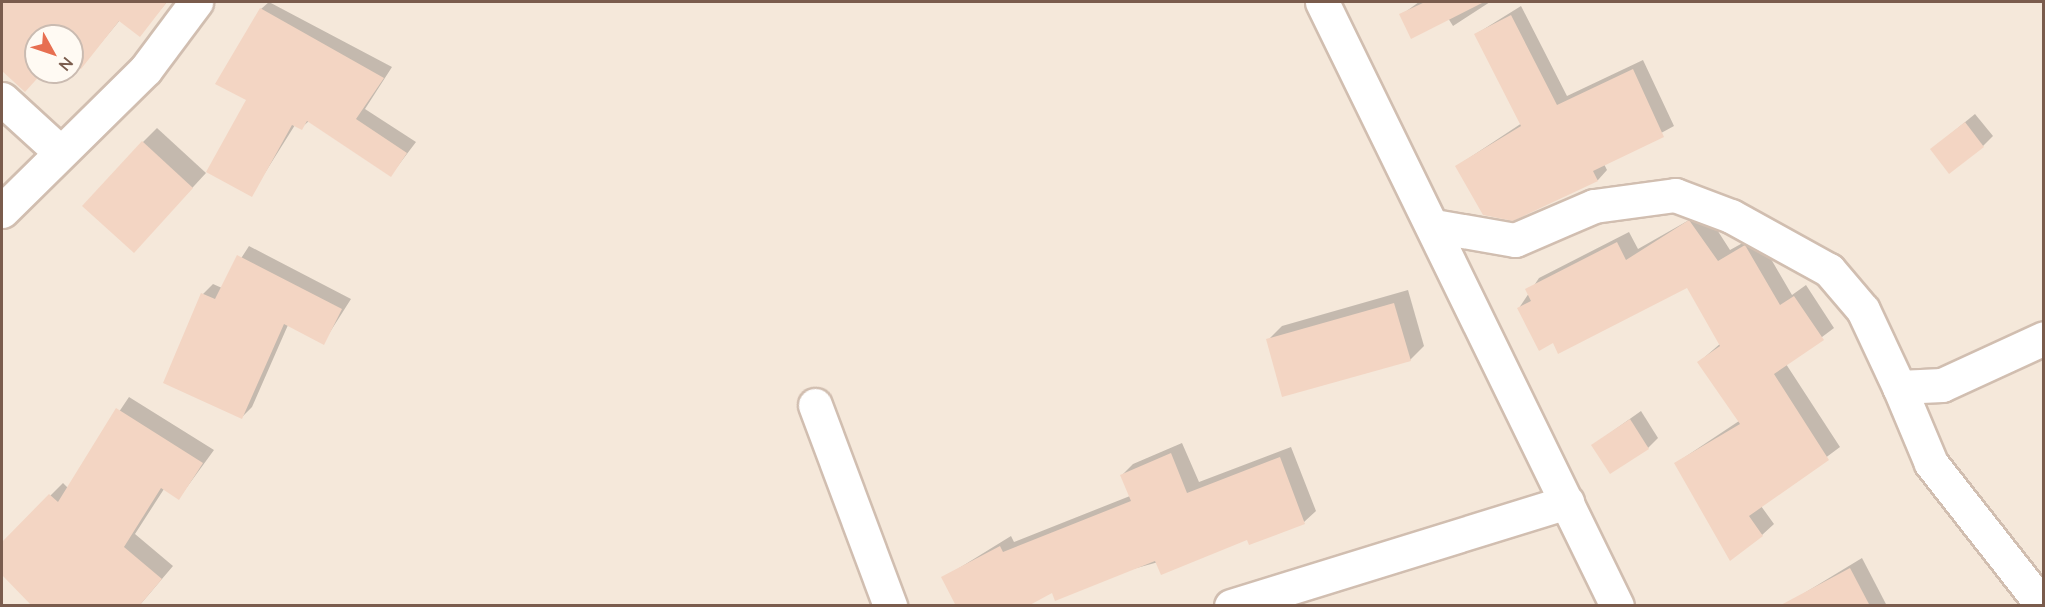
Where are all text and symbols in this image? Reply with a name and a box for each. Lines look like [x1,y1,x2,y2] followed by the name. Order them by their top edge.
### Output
[24,24,84,84] north arrow
[55,53,78,75] text: N

